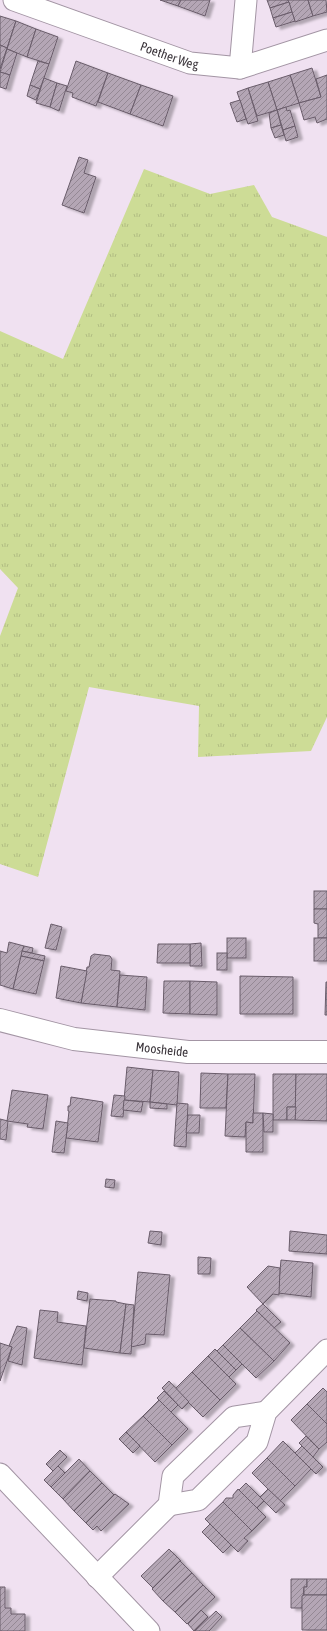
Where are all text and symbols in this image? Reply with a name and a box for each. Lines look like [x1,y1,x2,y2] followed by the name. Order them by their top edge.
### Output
[138,38,199,71] street label: Poether Weg
[135,1039,189,1059] street label: Moosheide

